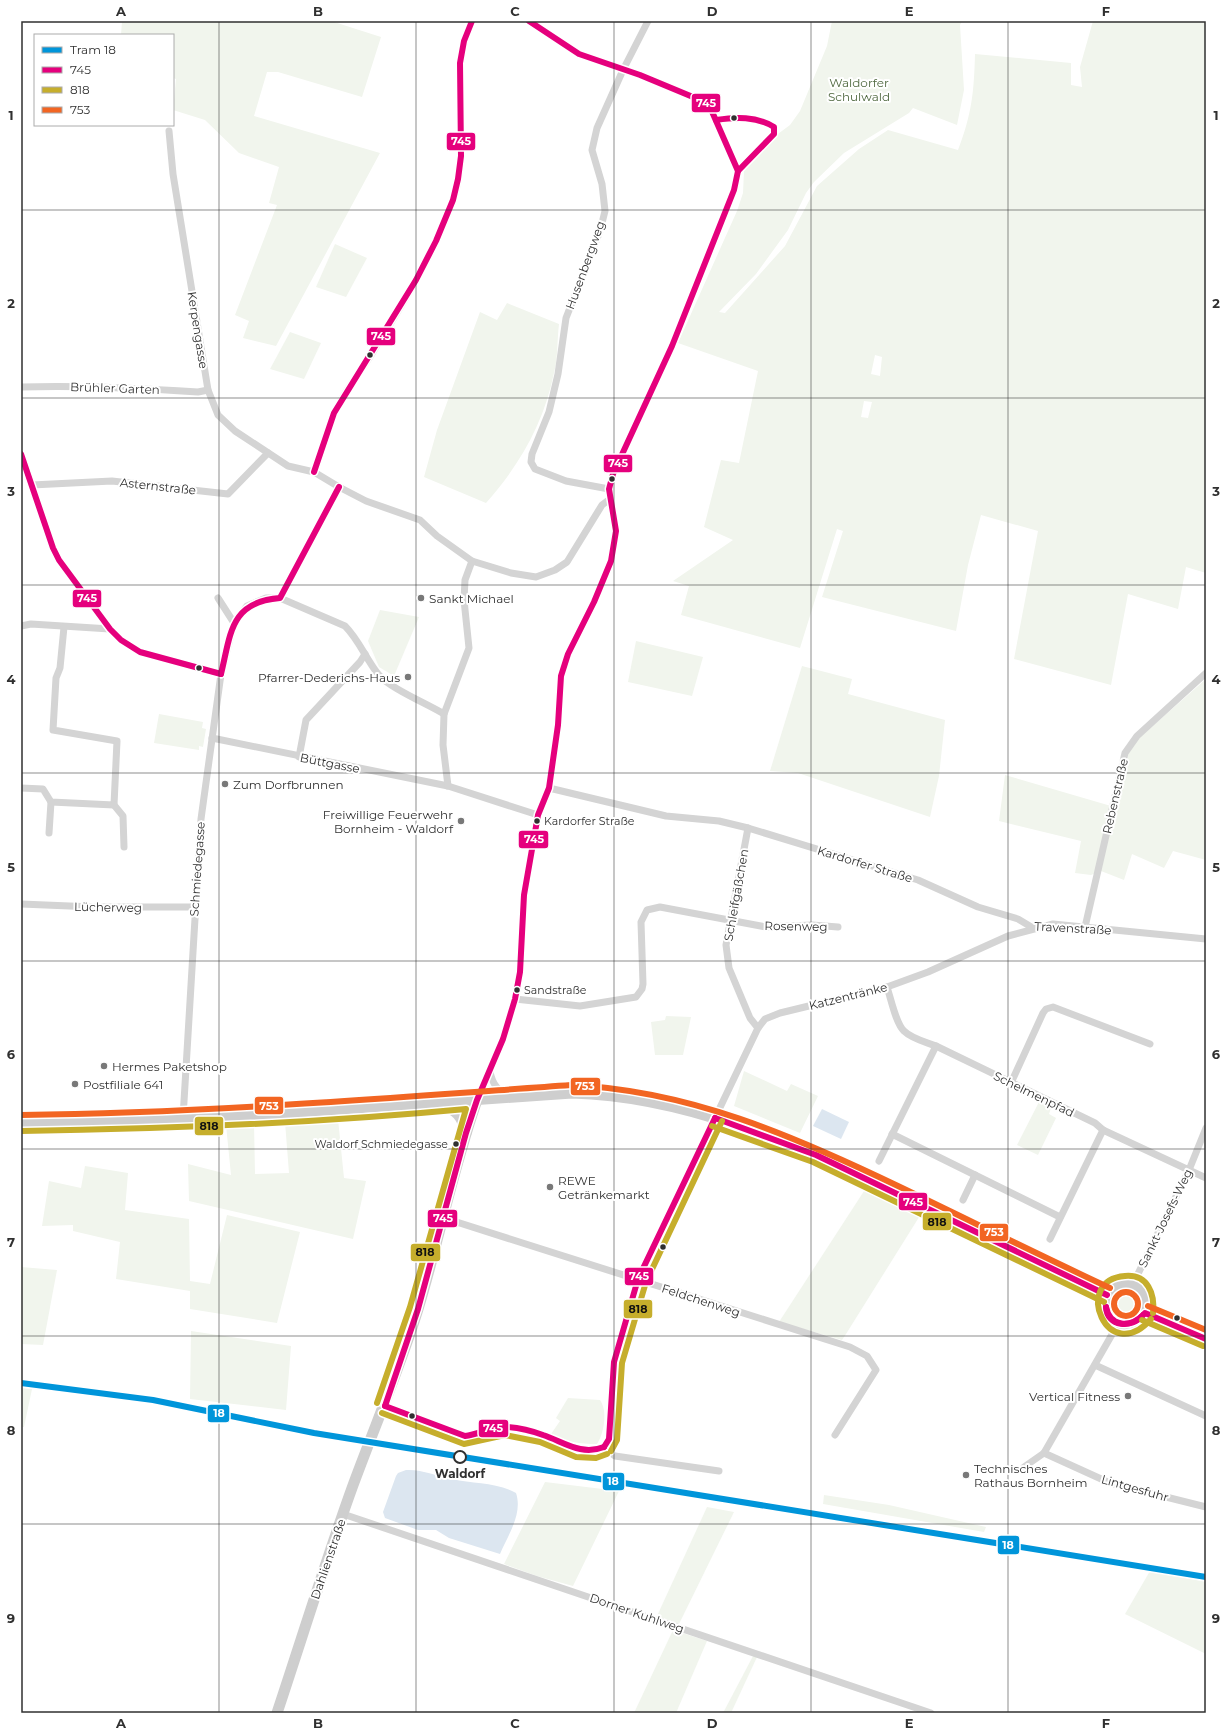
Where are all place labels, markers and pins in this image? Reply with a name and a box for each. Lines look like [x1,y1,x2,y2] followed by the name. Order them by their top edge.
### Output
[729,113,739,123] unlabelled marker
[365,350,375,360] unlabelled marker
[607,474,617,484] unlabelled marker
[429,591,514,606] place label: Sankt Michael
[416,593,426,603] marker: Sankt Michael
[194,663,204,673] unlabelled marker
[258,670,400,685] place label: Pfarrer-Dederichs-Haus
[403,672,413,682] marker: Pfarrer-Dederichs-Haus
[233,777,344,792] place label: Zum Dorfbrunnen
[220,779,230,789] marker: Zum Dorfbrunnen
[323,807,454,836] place label: Freiwillige Feuerwehr Bornheim - Waldorf
[544,814,635,828] place label: Kardorfer Straße
[456,816,466,826] marker: Freiwillige Feuerwehr Bornheim - Waldorf
[532,816,542,826] marker: Kardorfer Straße
[524,983,587,997] place label: Sandstraße
[512,985,522,995] marker: Sandstraße
[112,1059,227,1074] place label: Hermes Paketshop
[99,1061,109,1071] marker: Hermes Paketshop
[83,1077,163,1092] place label: Postfiliale 641
[70,1079,80,1089] marker: Postfiliale 641
[314,1137,448,1151] place label: Waldorf Schmiedegasse
[451,1139,461,1149] marker: Waldorf Schmiedegasse
[558,1173,650,1202] place label: REWE Getränkemarkt
[545,1182,555,1192] marker: REWE Getränkemarkt
[658,1242,668,1252] unlabelled marker
[1172,1313,1182,1323] unlabelled marker
[1029,1389,1120,1404] place label: Vertical Fitness
[1123,1391,1133,1401] marker: Vertical Fitness
[407,1411,417,1421] unlabelled marker
[453,1450,467,1464] marker: Waldorf
[974,1461,1088,1490] place label: Technisches Rathaus Bornheim
[435,1466,486,1481] place label: Waldorf
[961,1470,971,1480] marker: Technisches Rathaus Bornheim

